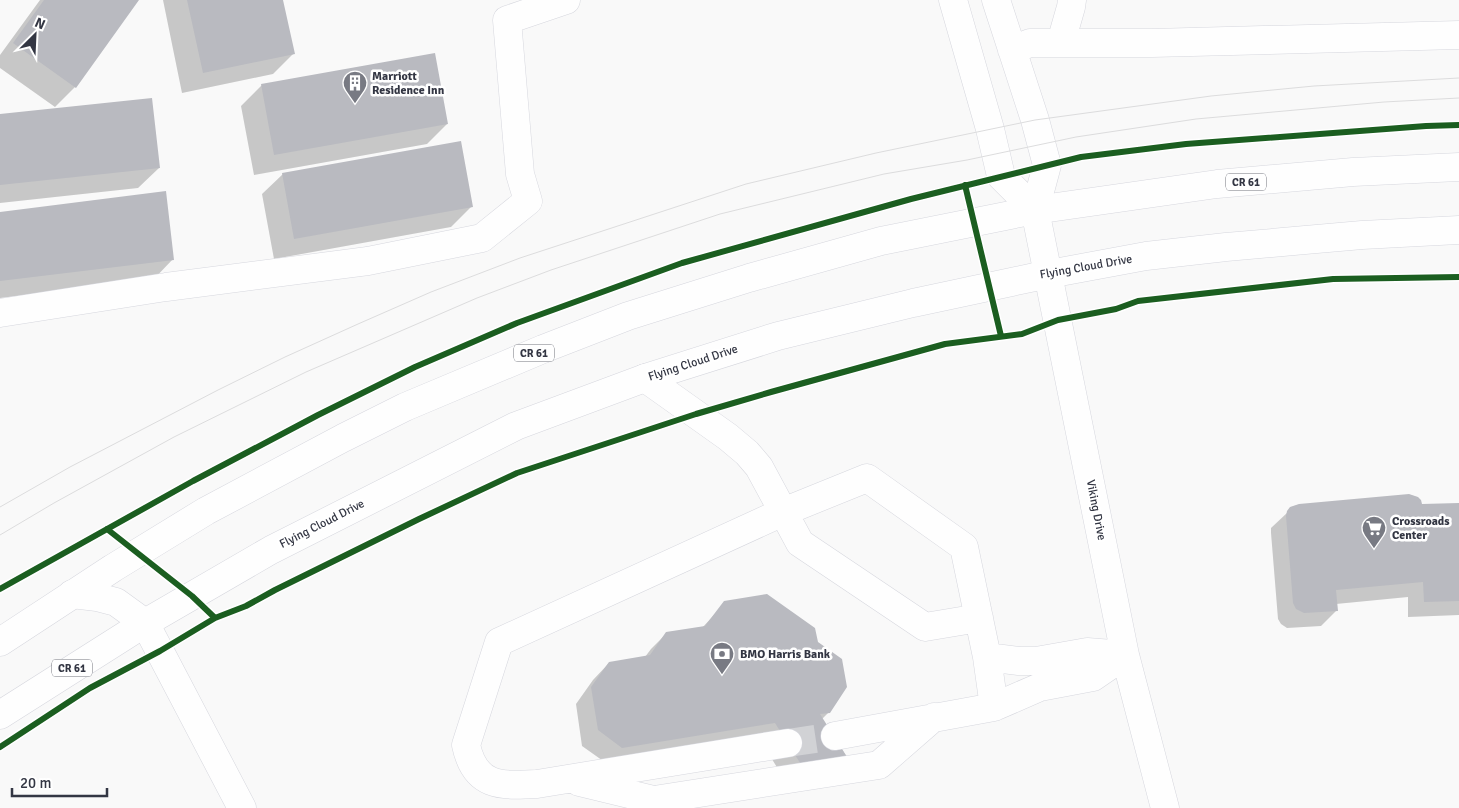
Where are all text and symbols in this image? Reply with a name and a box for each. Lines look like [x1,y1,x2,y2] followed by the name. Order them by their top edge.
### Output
[10,10,60,60] north arrow
[32,14,48,33] text: N
[372,69,445,98] place label: Marriott Residence Inn
[342,70,368,104] building icon: Marriott Residence Inn
[1226,173,1266,190] road number: CR 61
[1039,252,1133,282] street label: Flying Cloud Drive
[646,341,740,385] street label: Flying Cloud Drive
[514,344,554,362] road number: CR 61
[1083,478,1109,542] street label: Viking Drive
[277,496,367,552] street label: Flying Cloud Drive
[1392,514,1450,543] place label: Crossroads Center
[1361,515,1387,549] supermarket icon: Crossroads Center
[709,641,735,675] bank icon: BMO Harris Bank
[740,647,831,662] place label: BMO Harris Bank
[52,660,92,676] road number: CR 61
[12,766,108,798] scale bar
[20,774,51,792] text: 20 m

